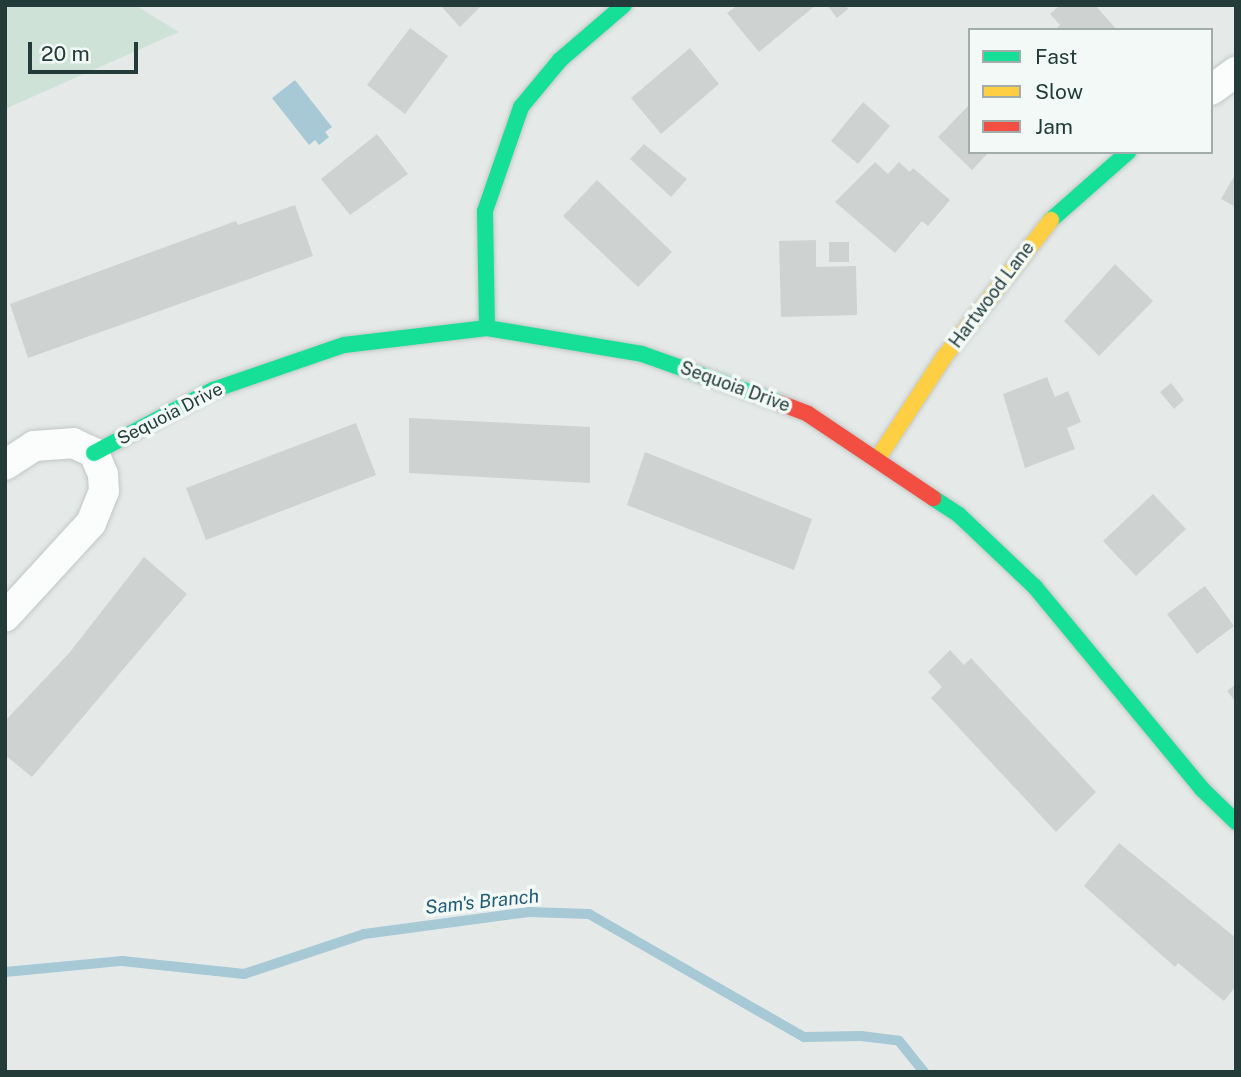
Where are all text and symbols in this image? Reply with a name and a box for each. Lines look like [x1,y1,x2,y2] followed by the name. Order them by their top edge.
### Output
[32,28,142,72] scale bar
[968,28,1213,154] legend
[41,41,90,66] text: 20 m
[1035,44,1077,69] text: Fast
[1035,79,1083,104] text: Slow
[1035,114,1073,139] text: Jam
[945,238,1039,352] street label: Hartwood Lane
[677,357,793,417] street label: Sequoia Drive
[114,378,226,450] street label: Sequoia Drive
[424,885,540,919] water label: Sam's Branch

